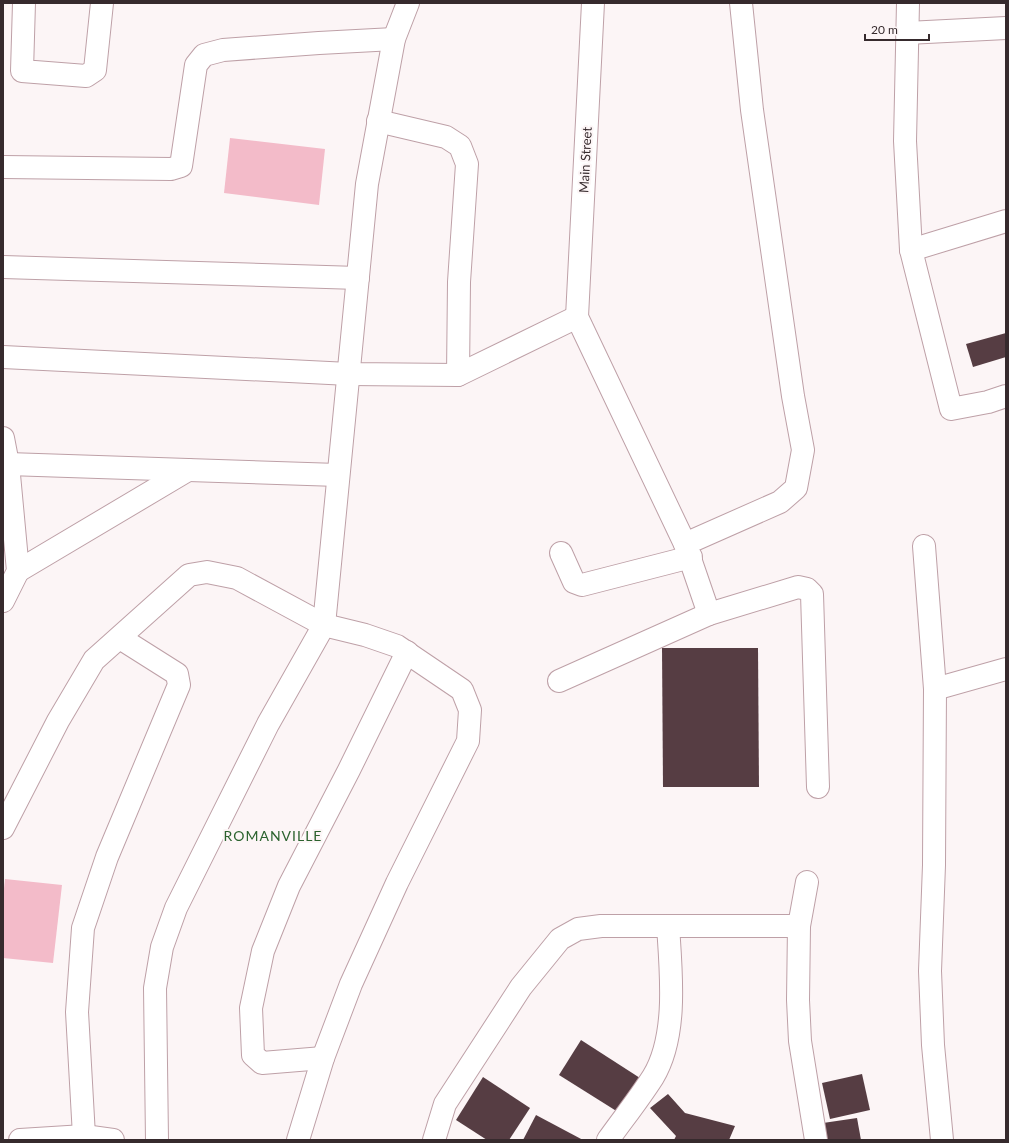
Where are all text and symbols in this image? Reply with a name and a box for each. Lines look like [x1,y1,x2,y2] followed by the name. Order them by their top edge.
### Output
[865,16,929,42] scale bar
[871,22,898,37] text: 20 m
[575,126,595,194] street label: Main Street
[224,827,322,844] district label: ROMANVILLE

